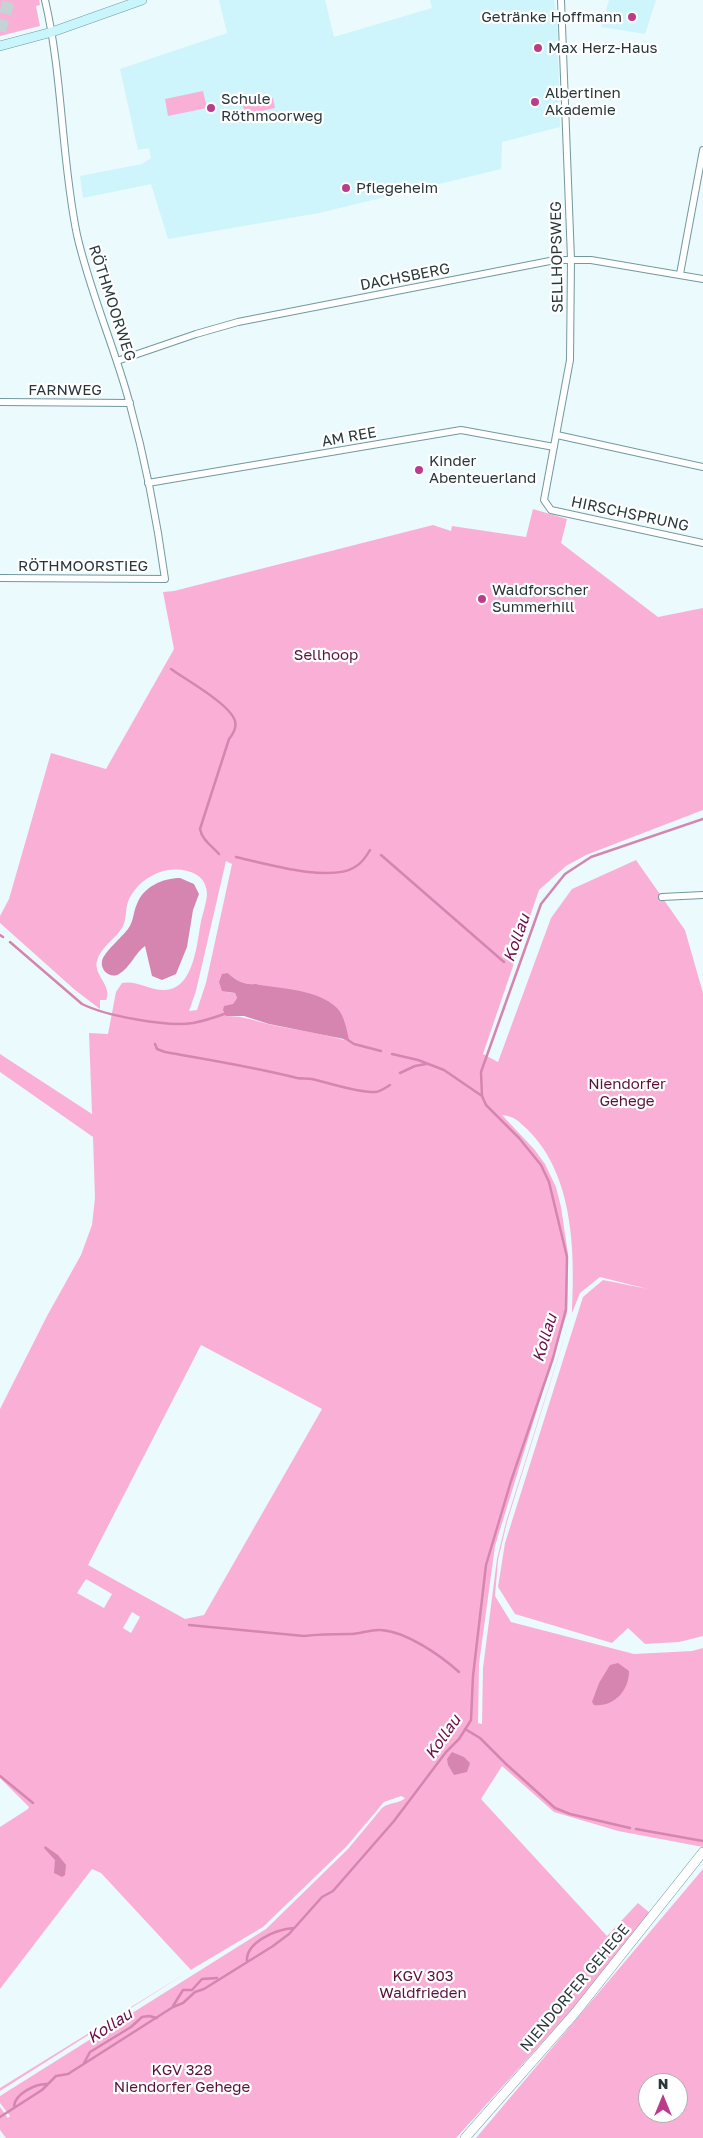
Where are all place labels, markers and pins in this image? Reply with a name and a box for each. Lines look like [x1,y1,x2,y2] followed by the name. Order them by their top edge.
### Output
[481,8,622,26] place label: Getränke Hoffmann
[626,11,638,23] marker: Getränke Hoffmann
[548,39,657,57] place label: Max Herz-Haus
[532,42,544,54] marker: Max Herz-Haus
[545,84,621,119] place label: Albertinen Akademie
[221,90,323,125] place label: Schule Röthmoorweg
[529,96,541,108] marker: Albertinen Akademie
[205,102,217,114] marker: Schule Röthmoorweg
[356,179,438,197] place label: Pflegeheim
[340,182,352,194] marker: Pflegeheim
[429,452,536,487] place label: Kinder Abenteuerland
[413,464,425,476] marker: Kinder Abenteuerland
[492,581,588,616] place label: Waldforscher Summerhill
[476,593,488,605] marker: Waldforscher Summerhill

